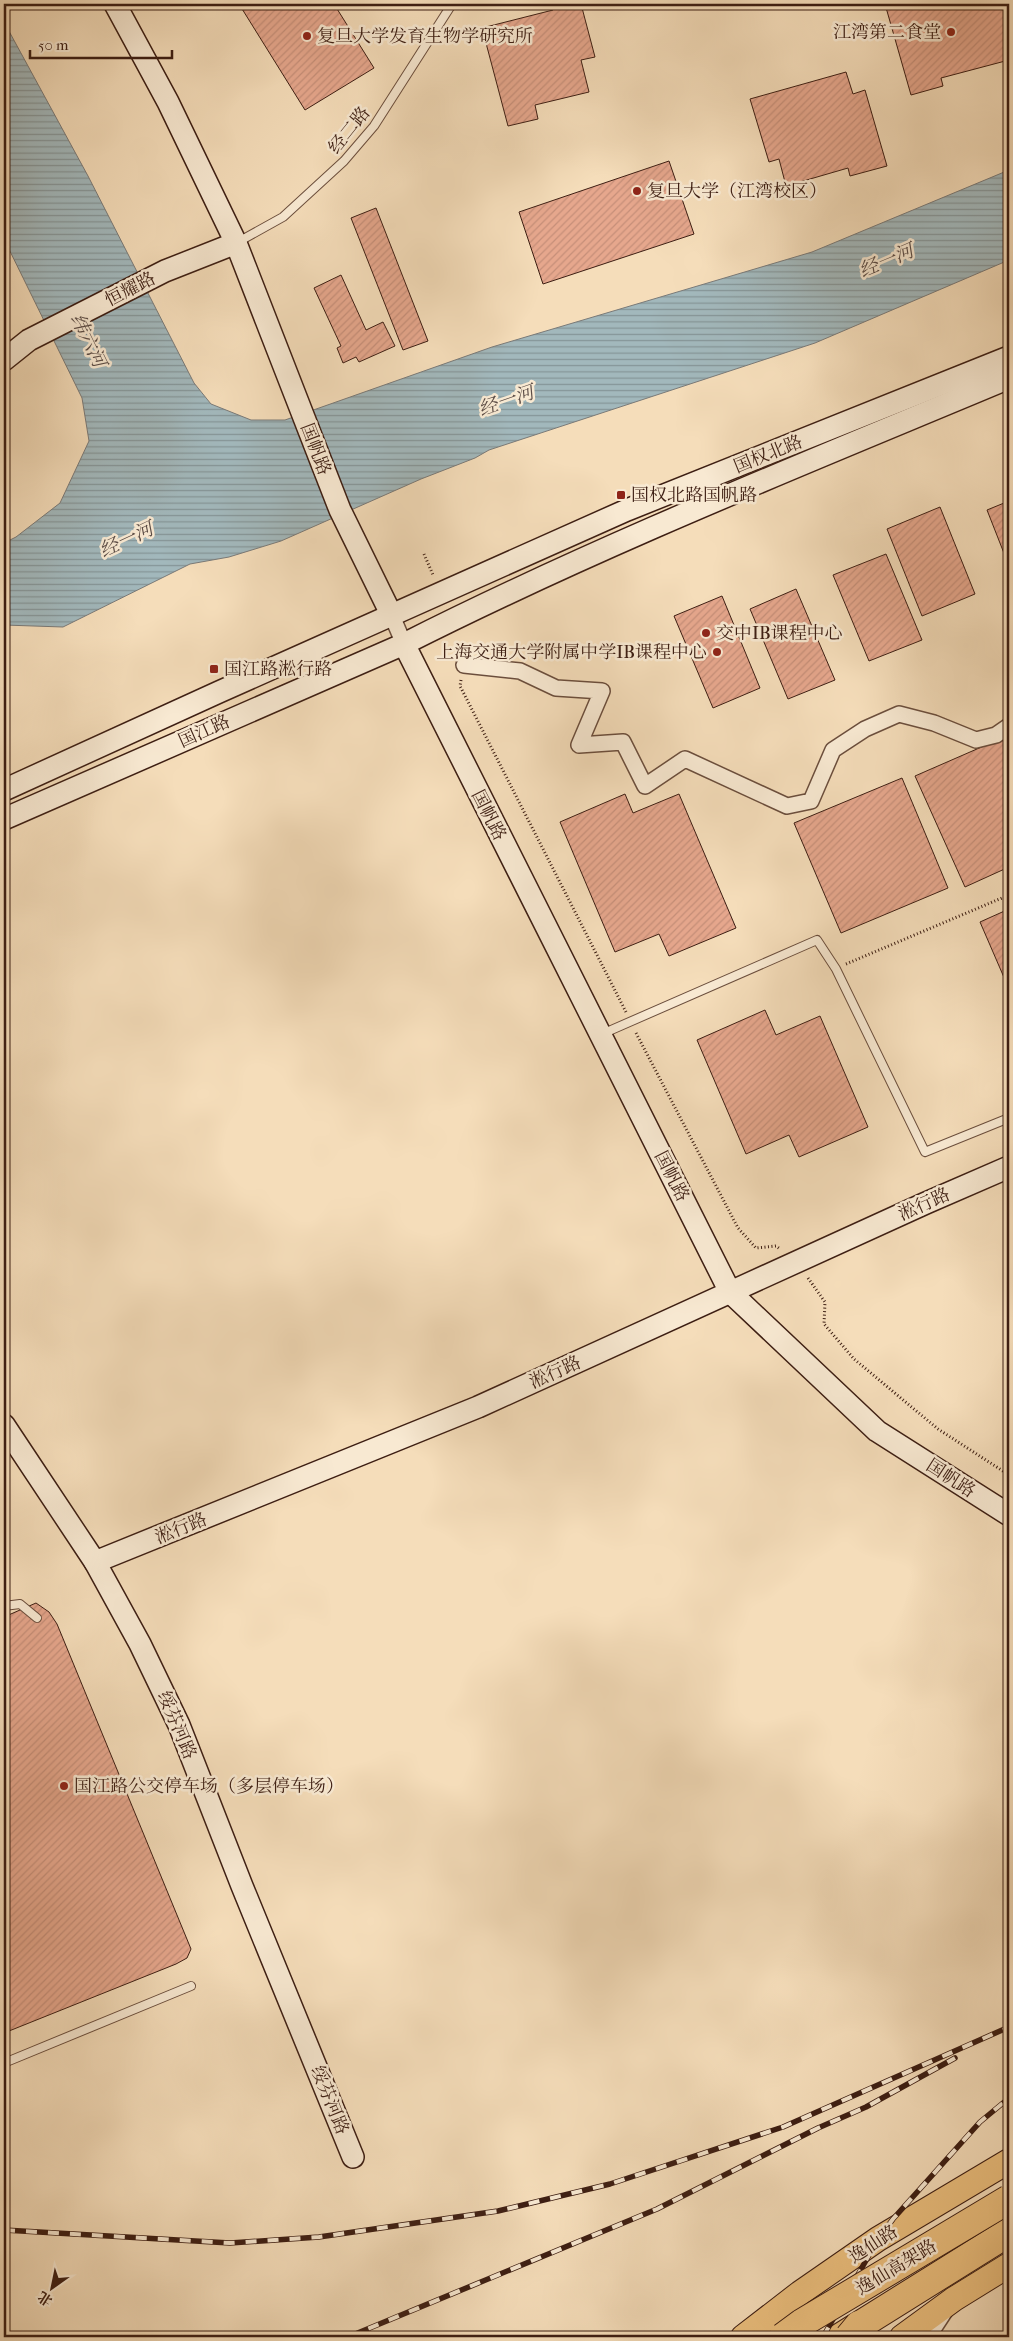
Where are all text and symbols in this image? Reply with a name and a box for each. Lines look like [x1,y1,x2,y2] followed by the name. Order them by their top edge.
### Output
[833,22,941,43] place label: 江湾第二食堂
[317,26,533,47] place label: 复旦大学发育生物学研究所
[945,26,957,38] marker: 江湾第二食堂
[30,28,172,60] scale bar
[301,30,313,42] marker: 复旦大学发育生物学研究所
[38,36,69,54] text: 50 m
[324,103,375,158] street label: 经二路
[647,181,827,202] place label: 复旦大学（江湾校区）
[631,185,643,197] marker: 复旦大学（江湾校区）
[856,238,920,282] water label: 经一河
[101,268,159,311] street label: 恒耀路
[66,310,112,374] water label: 纬六河
[476,380,540,421] water label: 经一河
[296,420,335,478] street label: 国帆路
[731,431,805,478] street label: 国权北路
[631,485,757,506] place label: 国权北路国帆路
[615,489,627,501] marker: 国权北路国帆路
[96,517,160,562] water label: 经一河
[716,623,843,644] place label: 交中IB课程中心
[700,627,712,639] marker: 交中IB课程中心
[436,642,707,663] place label: 上海交通大学附属中学IB课程中心
[711,646,723,658] marker: 上海交通大学附属中学IB课程中心
[224,659,332,680] place label: 国江路淞行路
[208,663,220,675] marker: 国江路淞行路
[175,711,233,752] street label: 国江路
[467,786,510,844] street label: 国帆路
[650,1147,693,1205] street label: 国帆路
[895,1184,953,1225] street label: 淞行路
[526,1352,584,1393] street label: 淞行路
[922,1455,979,1502] street label: 国帆路
[152,1509,210,1548] street label: 淞行路
[153,1688,200,1762] street label: 绥芬河路
[74,1776,344,1797] place label: 国江路公交停车场（多层停车场）
[58,1780,70,1792] marker: 国江路公交停车场（多层停车场）
[306,2063,353,2137] street label: 绥芬河路
[845,2221,902,2268] street label: 逸仙路
[852,2235,940,2300] street label: 逸仙高架路
[28,2264,78,2314] north arrow
[35,2288,56,2309] text: 北

